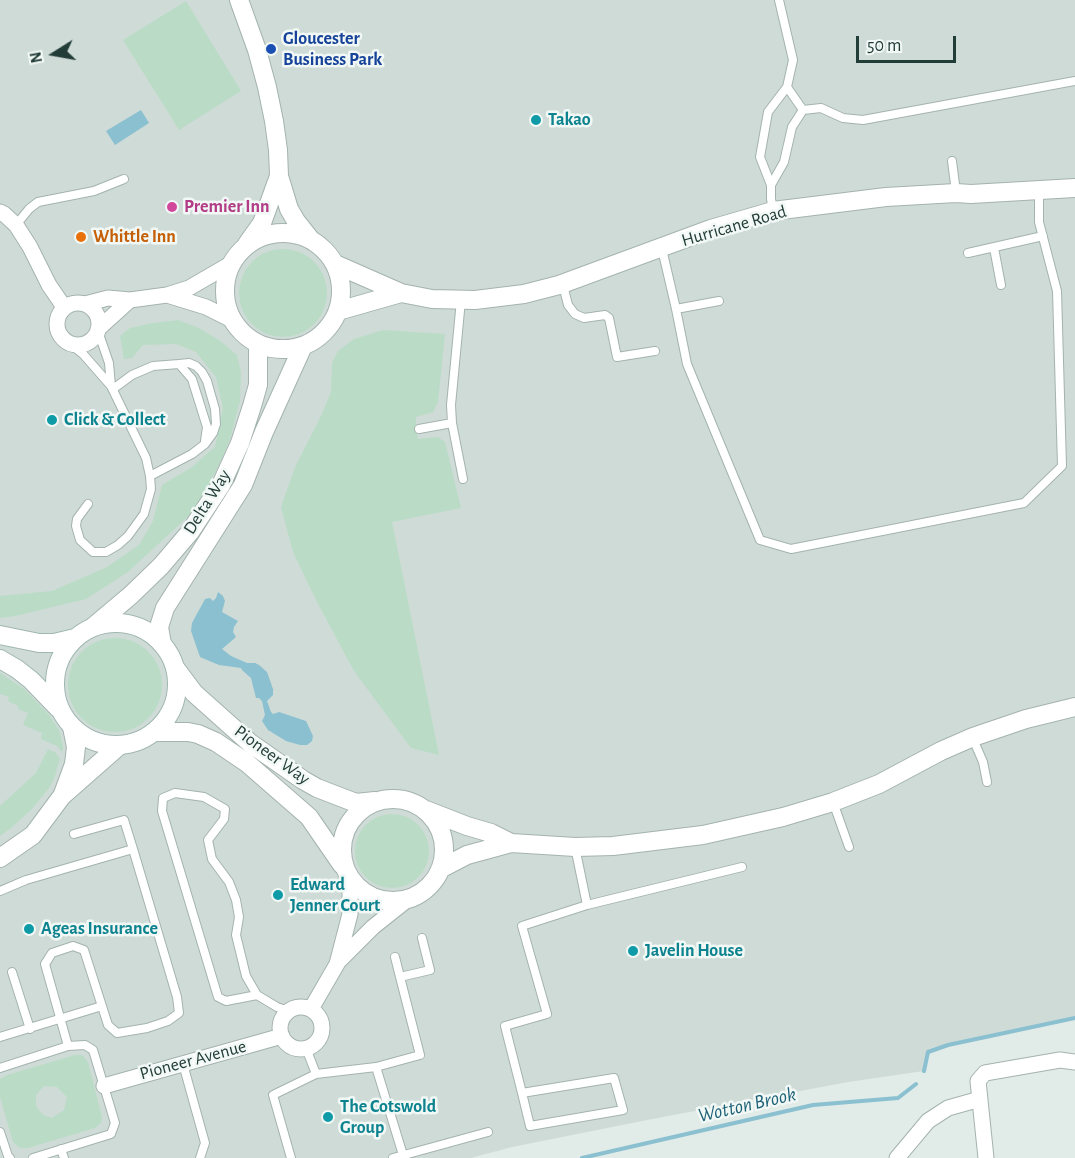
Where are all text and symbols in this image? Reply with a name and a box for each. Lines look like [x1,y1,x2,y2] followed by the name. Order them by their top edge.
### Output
[24,24,84,84] north arrow
[859,24,960,62] scale bar
[283,28,382,70] place label: Gloucester Business Park
[867,37,901,55] text: 50 m
[264,42,278,56] marker: Gloucester Business Park
[27,50,45,64] text: N
[548,109,591,131] place label: Takao
[529,113,543,127] marker: Takao
[184,196,269,218] place label: Premier Inn
[165,200,179,214] marker: Premier Inn
[679,201,789,251] street label: Hurricane Road
[93,226,176,248] place label: Whittle Inn
[74,230,88,244] marker: Whittle Inn
[64,409,166,431] place label: Click & Collect
[45,413,59,427] marker: Click & Collect
[179,466,235,538] street label: Delta Way
[230,720,314,790] street label: Pioneer Way
[290,874,380,916] place label: Edward Jenner Court
[271,888,285,902] marker: Edward Jenner Court
[41,918,158,940] place label: Ageas Insurance
[22,922,36,936] marker: Ageas Insurance
[645,940,743,962] place label: Javelin House
[626,944,640,958] marker: Javelin House
[137,1035,249,1085] street label: Pioneer Avenue
[696,1082,798,1128] water label: Wotton Brook
[340,1096,436,1138] place label: The Cotswold Group
[321,1110,335,1124] marker: The Cotswold Group

